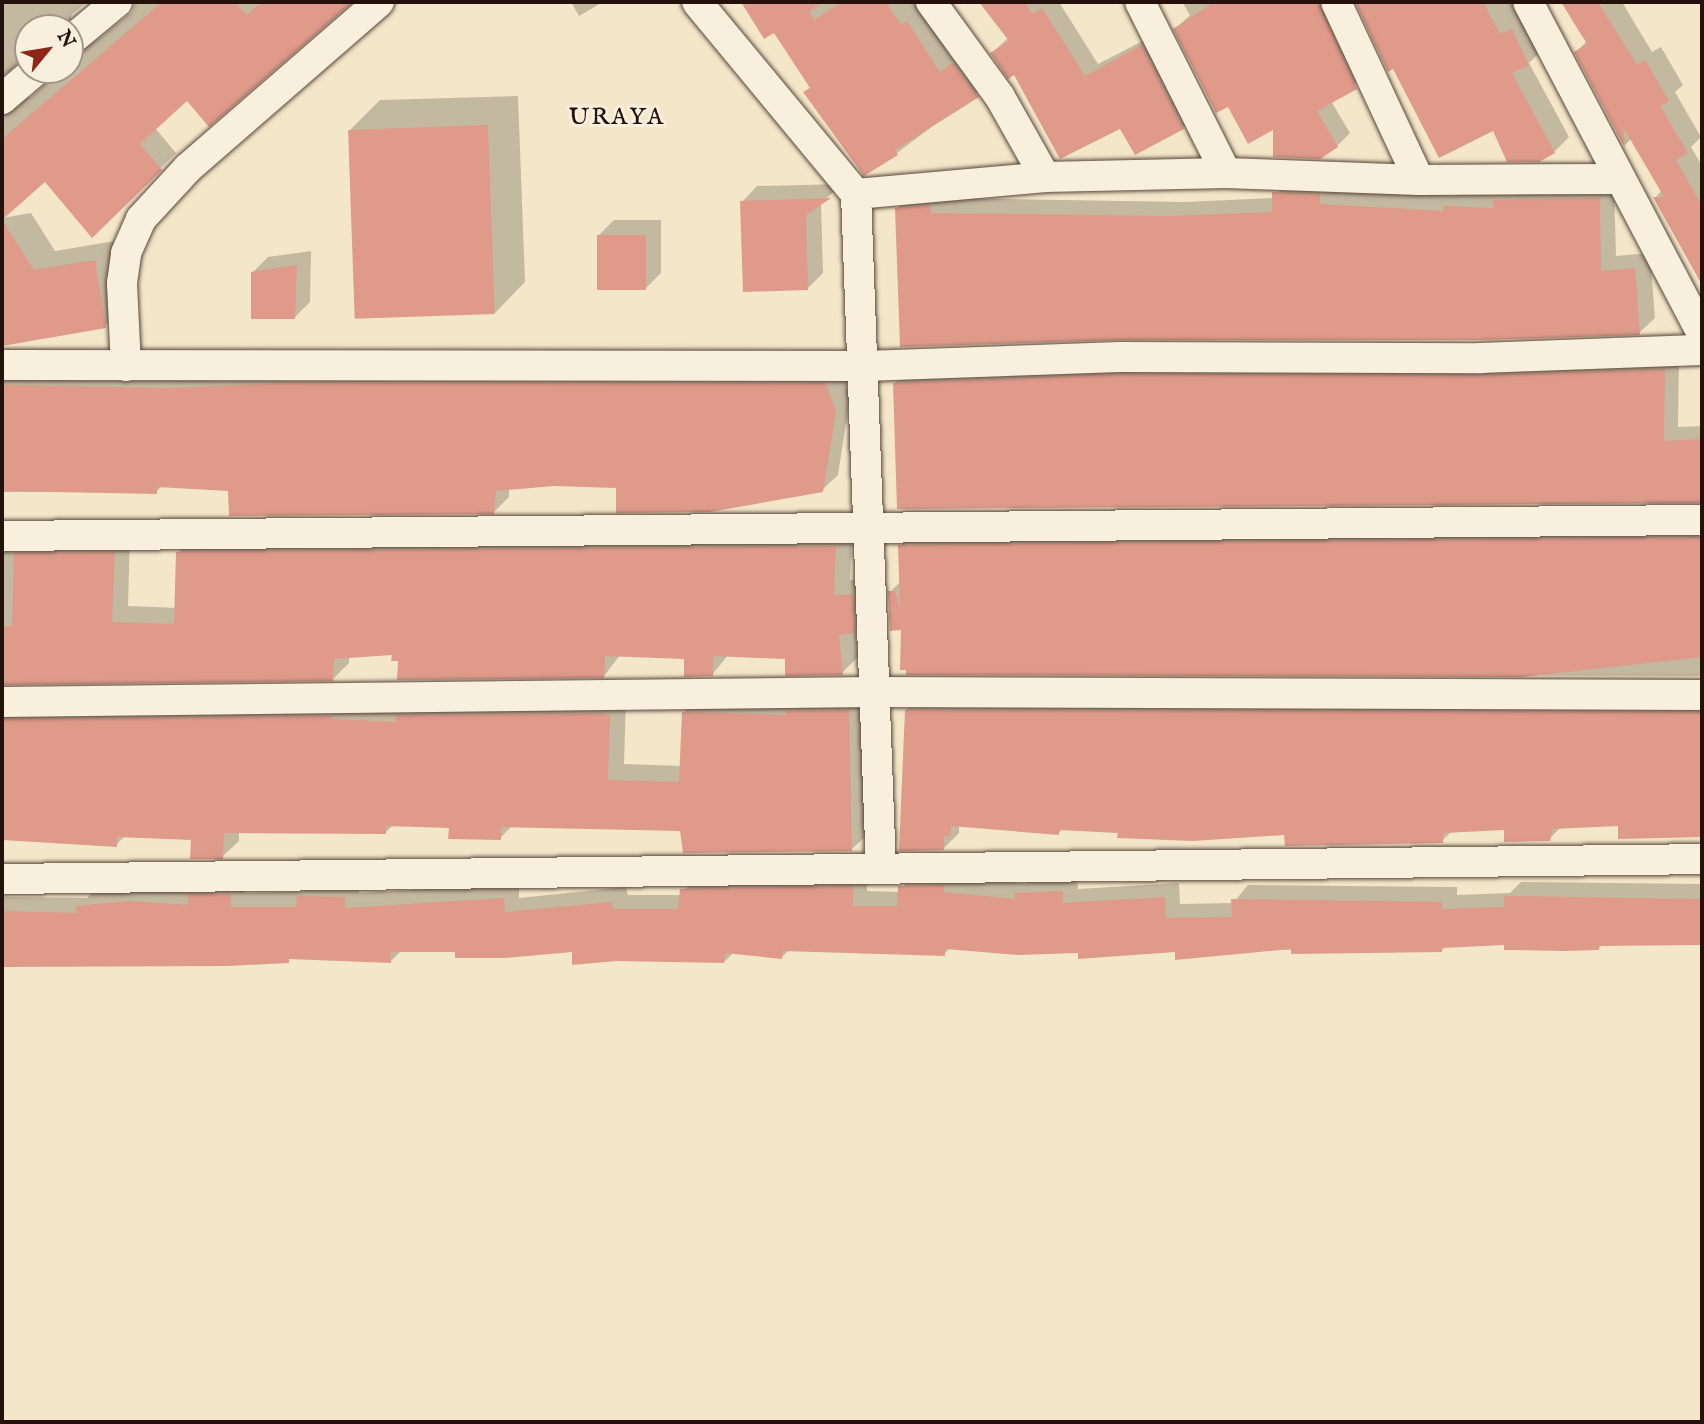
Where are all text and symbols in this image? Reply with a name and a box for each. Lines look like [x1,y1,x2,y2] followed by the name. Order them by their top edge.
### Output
[14,14,84,84] north arrow
[51,26,80,53] text: N
[569,104,665,132] district label: URAYA

